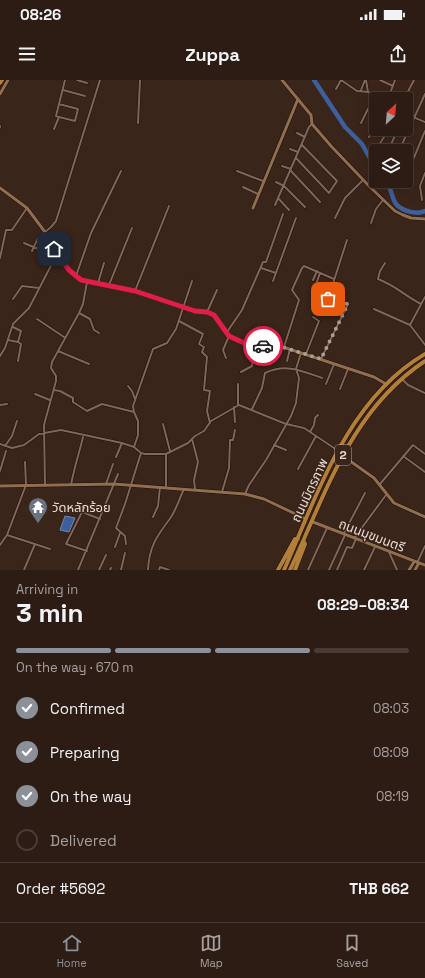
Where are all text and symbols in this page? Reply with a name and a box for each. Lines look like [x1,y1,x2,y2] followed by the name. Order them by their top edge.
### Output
[20,5,61,24] text: 08:26
[16,43,38,65] icon: menu
[185,43,240,66] text: Zuppa
[387,43,409,65] icon: share
[369,92,413,136] north arrow
[369,92,413,188] map controls
[369,144,413,188] button: layers
[37,232,71,266] pin
[43,238,65,260] icon: home
[311,282,345,316] pin
[317,288,339,310] icon: bag
[243,326,283,366] courier
[252,335,274,357] icon: car
[335,445,351,465] road number: 2
[287,456,332,525] street label: ถนนมิตรภาพ
[27,496,49,524] temple icon: วัดหลักร้อย
[52,499,111,516] place label: วัดหลักร้อย
[336,515,407,556] street label: ถนนมุขมนตรี
[16,581,78,598] text: Arriving in
[317,595,409,614] text: 08:29–08:34
[16,596,84,630] text: 3 min
[16,659,134,676] text: On the way · 670 m
[16,697,38,719] icon: check
[50,699,125,718] text: Confirmed
[373,700,409,717] text: 08:03
[16,741,38,763] icon: check
[50,743,120,762] text: Preparing
[373,744,409,761] text: 08:09
[16,785,38,807] icon: check
[50,787,131,806] text: On the way
[376,788,409,805] text: 08:19
[50,831,117,850] text: Delivered
[16,879,105,898] text: Order #5692
[349,879,409,898] text: THB 662
[57,932,87,970] tab: Home
[200,932,223,970] tab: Map
[336,932,368,970] tab: Saved

